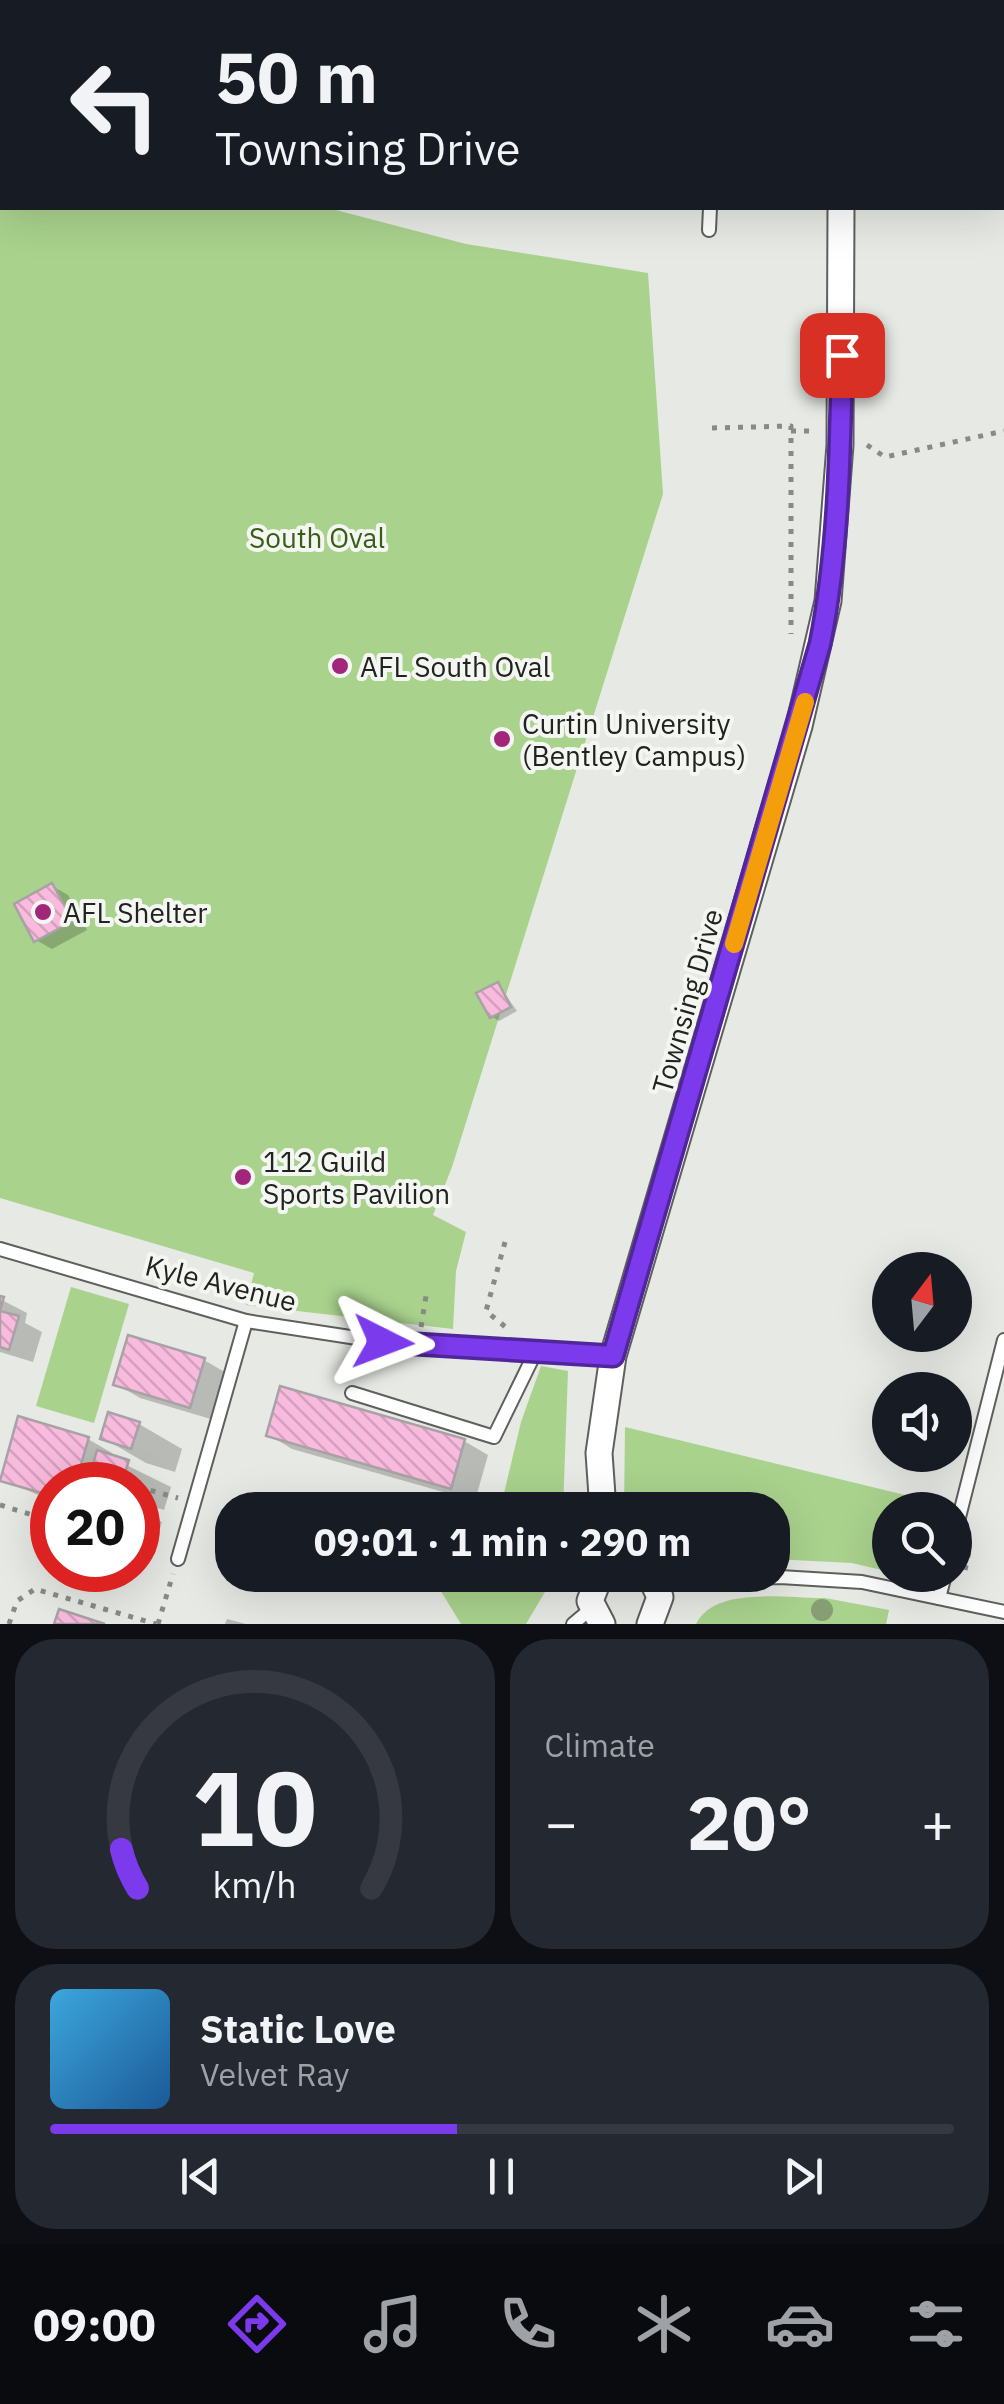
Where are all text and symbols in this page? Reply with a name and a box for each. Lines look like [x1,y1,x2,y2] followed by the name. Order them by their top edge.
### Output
[215,31,378,122] text: 50 m
[50,40,180,170] icon: left
[215,119,520,177] text: Townsing Drive
[800,313,885,398] pin
[815,328,870,383] icon: arrive
[249,519,385,556] park label: South Oval
[360,648,550,685] place label: AFL South Oval
[329,655,351,677] marker: AFL South Oval
[522,705,746,774] place label: Curtin University (Bentley Campus)
[491,728,513,750] marker: Curtin University (Bentley Campus)
[63,894,208,931] place label: AFL Shelter
[32,901,54,923] marker: AFL Shelter
[643,905,731,1097] street label: Townsing Drive
[263,1143,450,1212] place label: 112 Guild Sports Pavilion
[232,1166,254,1188] marker: 112 Guild Sports Pavilion
[142,1246,300,1320] street label: Kyle Avenue
[872,1252,972,1352] north arrow
[872,1252,972,1592] map controls
[331,1290,435,1394] position arrow
[872,1372,972,1472] button: sound
[30,1462,160,1592] speed limit sign: 20
[872,1492,972,1592] button: search
[314,1517,691,1566] text: 09:01 · 1 min · 290 m
[545,1724,655,1766] text: Climate
[192,1739,317,1875] text: 10
[687,1773,812,1871] text: 20°
[545,1787,578,1858] text: −
[921,1787,954,1858] text: +
[213,1861,297,1908] text: km/h
[200,2004,396,2053] text: Static Love
[200,2053,349,2095] text: Velvet Ray
[173,2149,228,2204] icon: previous
[474,2149,529,2204] icon: pause
[776,2149,831,2204] icon: next
[222,2289,292,2359] icon: directions
[358,2289,428,2359] icon: music
[493,2289,563,2359] icon: phone
[629,2289,699,2359] icon: climate
[765,2289,835,2359] icon: car
[901,2289,971,2359] icon: filters
[33,2295,156,2353] text: 09:00

